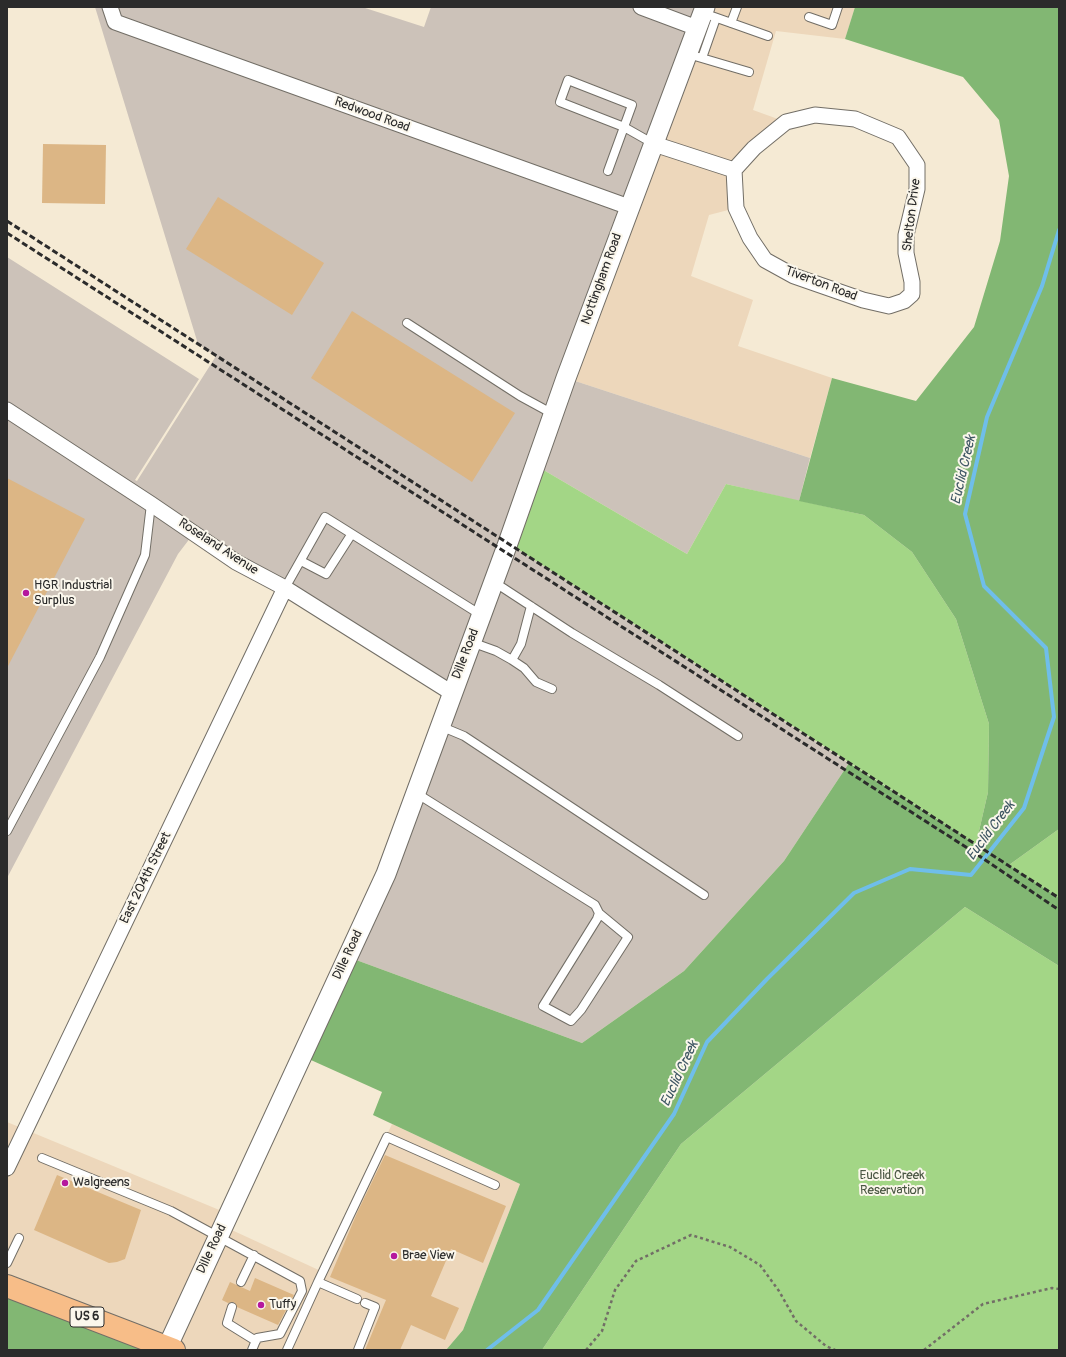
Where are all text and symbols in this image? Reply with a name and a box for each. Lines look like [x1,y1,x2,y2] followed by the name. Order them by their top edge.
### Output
[332,94,412,136] street label: Redwood Road
[900,178,924,252] street label: Shelton Drive
[578,231,626,327] street label: Nottingham Road
[783,263,859,305] street label: Tiverton Road
[948,434,980,506] water label: Euclid Creek
[175,515,261,579] street label: Roseland Avenue
[34,578,112,609] place label: HGR Industrial Surplus
[21,588,31,598] marker: HGR Industrial Surplus
[449,627,483,681] street label: Dille Road
[963,798,1019,864] water label: Euclid Creek
[117,830,175,926] street label: East 204th Street
[330,928,366,982] street label: Dille Road
[658,1039,702,1109] water label: Euclid Creek
[859,1168,925,1199] park label: Euclid Creek Reservation
[73,1175,130,1191] place label: Walgreens
[60,1178,70,1188] marker: Walgreens
[194,1222,230,1276] street label: Dille Road
[402,1248,455,1264] place label: Brae View
[389,1251,399,1261] marker: Brae View
[269,1297,296,1313] place label: Tuffy
[256,1300,266,1310] marker: Tuffy
[70,1307,104,1327] road number: US 6

